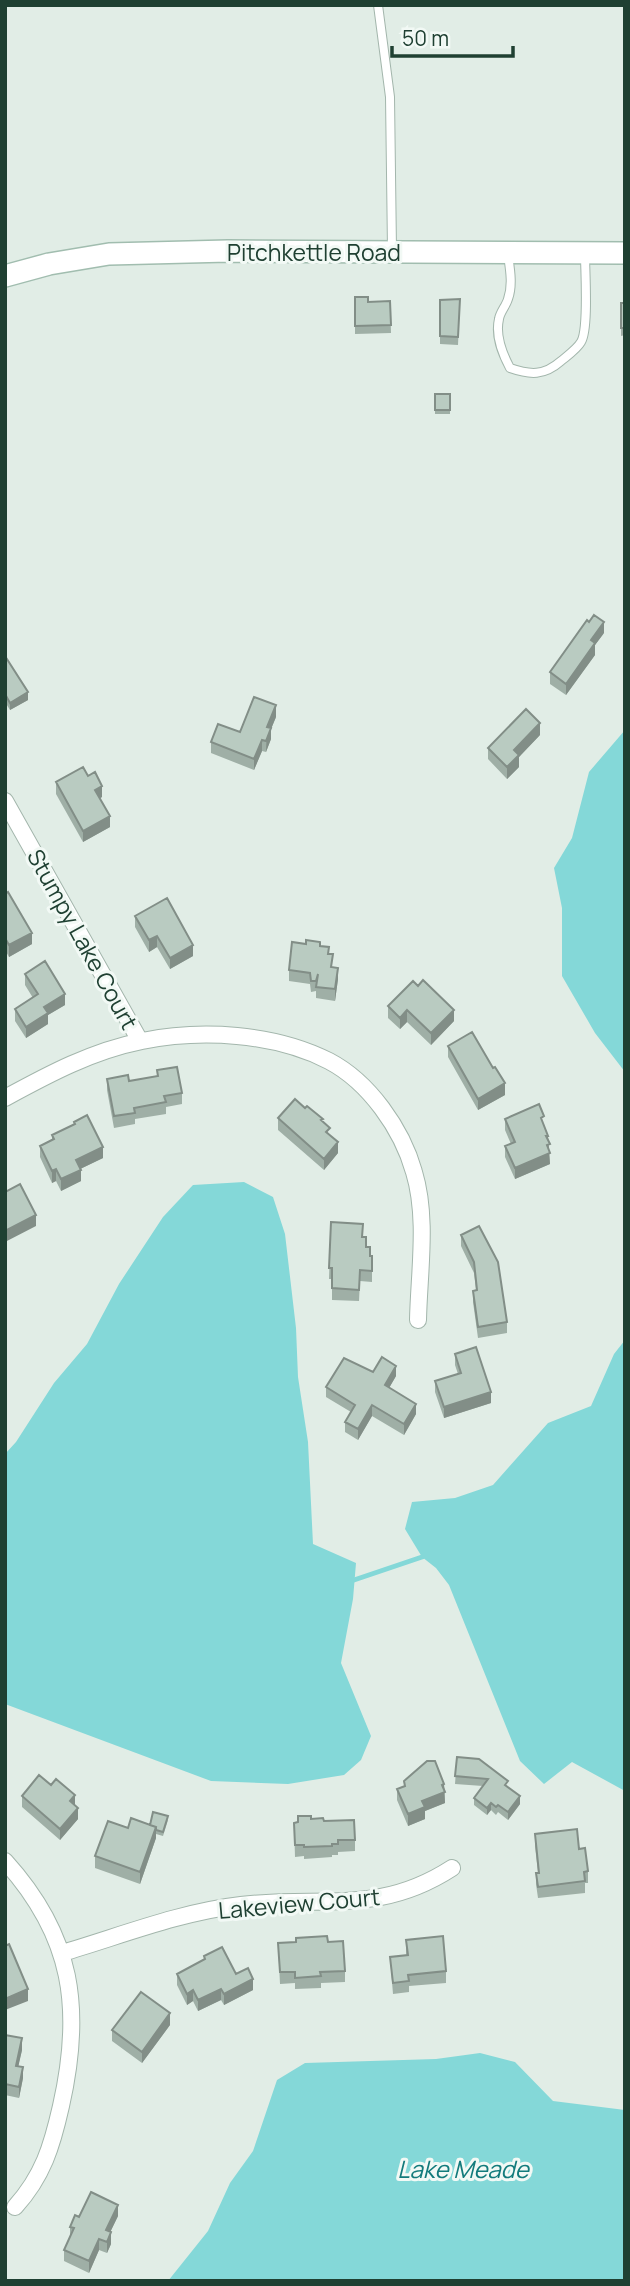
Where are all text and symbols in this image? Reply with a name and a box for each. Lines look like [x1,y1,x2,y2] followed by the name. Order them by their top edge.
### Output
[392,14,513,58] scale bar
[402,24,449,52] text: 50 m
[227,236,401,268] street label: Pitchkettle Road
[20,843,146,1035] street label: Stumpy Lake Court
[217,1880,381,1926] street label: Lakeview Court
[397,2152,531,2185] water label: Lake Meade

